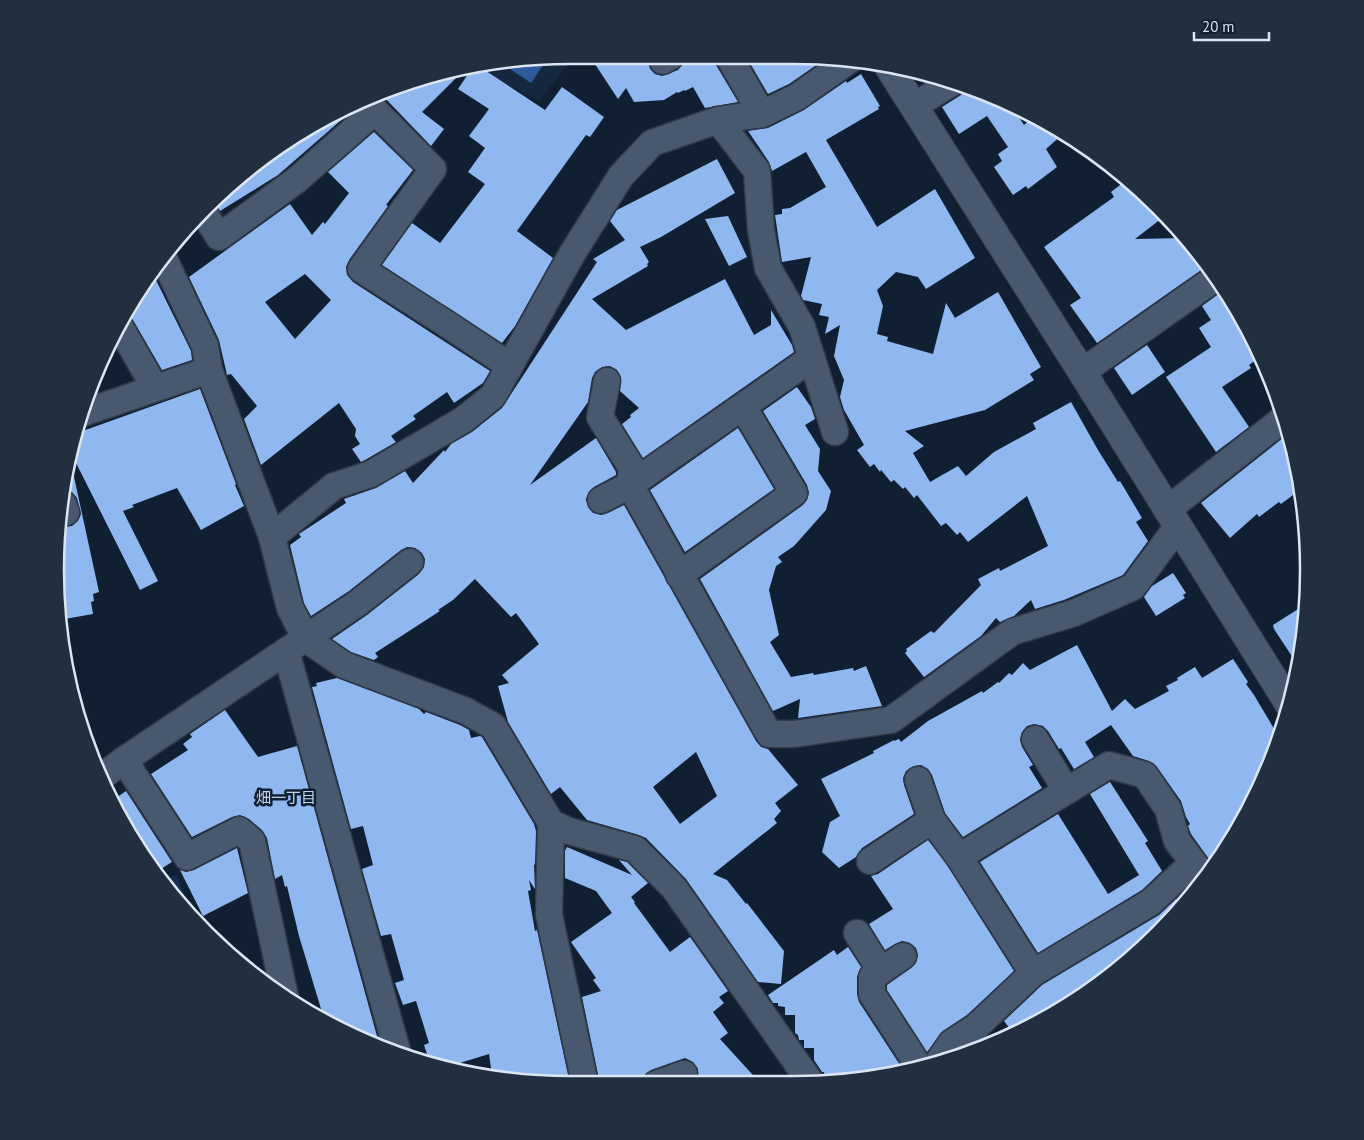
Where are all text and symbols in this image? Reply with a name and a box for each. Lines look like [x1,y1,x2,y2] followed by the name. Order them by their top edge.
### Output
[1194,10,1269,42] scale bar
[1202,17,1235,36] text: 20 m
[256,788,316,807] district label: 畑一丁目

